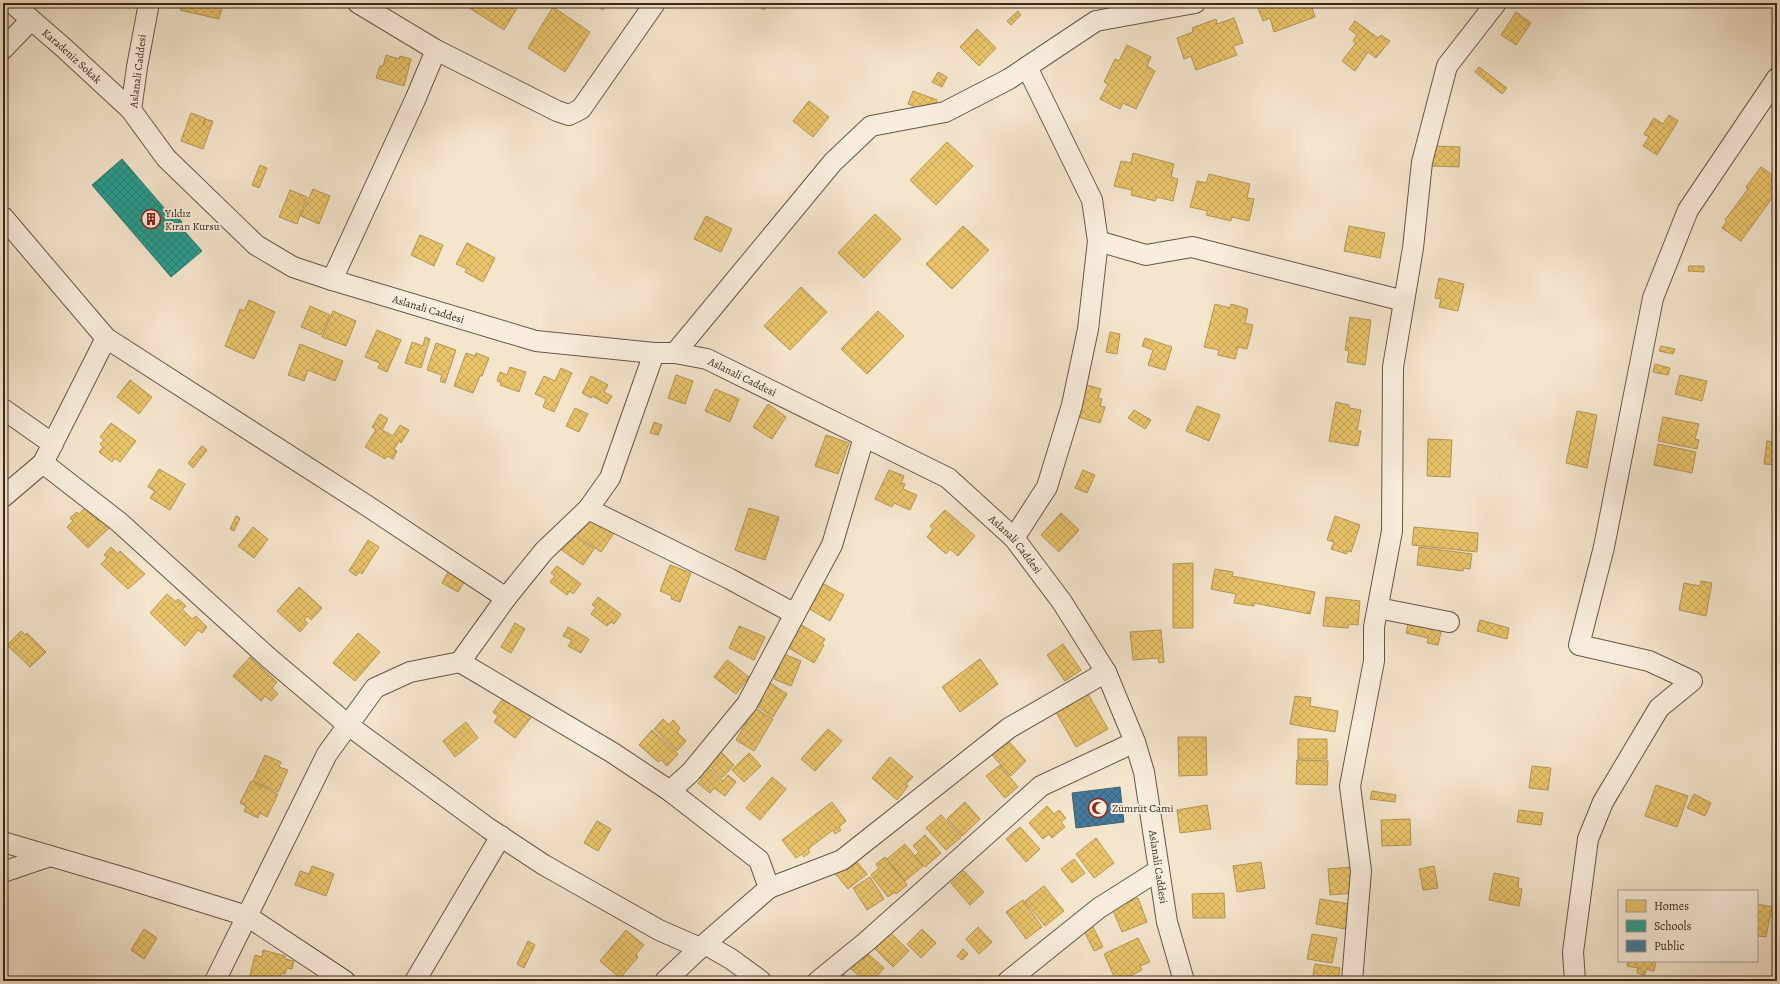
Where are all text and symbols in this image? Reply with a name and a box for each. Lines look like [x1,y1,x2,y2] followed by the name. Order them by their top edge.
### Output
[39,25,105,87] street label: Karadeniz Sokak
[126,33,150,110] street label: Aslanali Caddesi
[164,206,220,234] place label: Yıldız Kıran Kursu
[140,208,162,230] building icon: Yıldız Kıran Kursu
[390,291,466,327] street label: Aslanali Caddesi
[705,353,779,400] street label: Aslanali Caddesi
[985,511,1046,577] street label: Aslanali Caddesi
[1087,797,1109,819] mosque icon: Zümrüt Cami
[1112,801,1173,816] place label: Zümrüt Cami
[1145,828,1172,905] street label: Aslanali Caddesi
[1618,890,1758,962] legend
[1654,898,1689,914] text: Homes
[1654,918,1691,934] text: Schools
[1654,938,1685,954] text: Public

